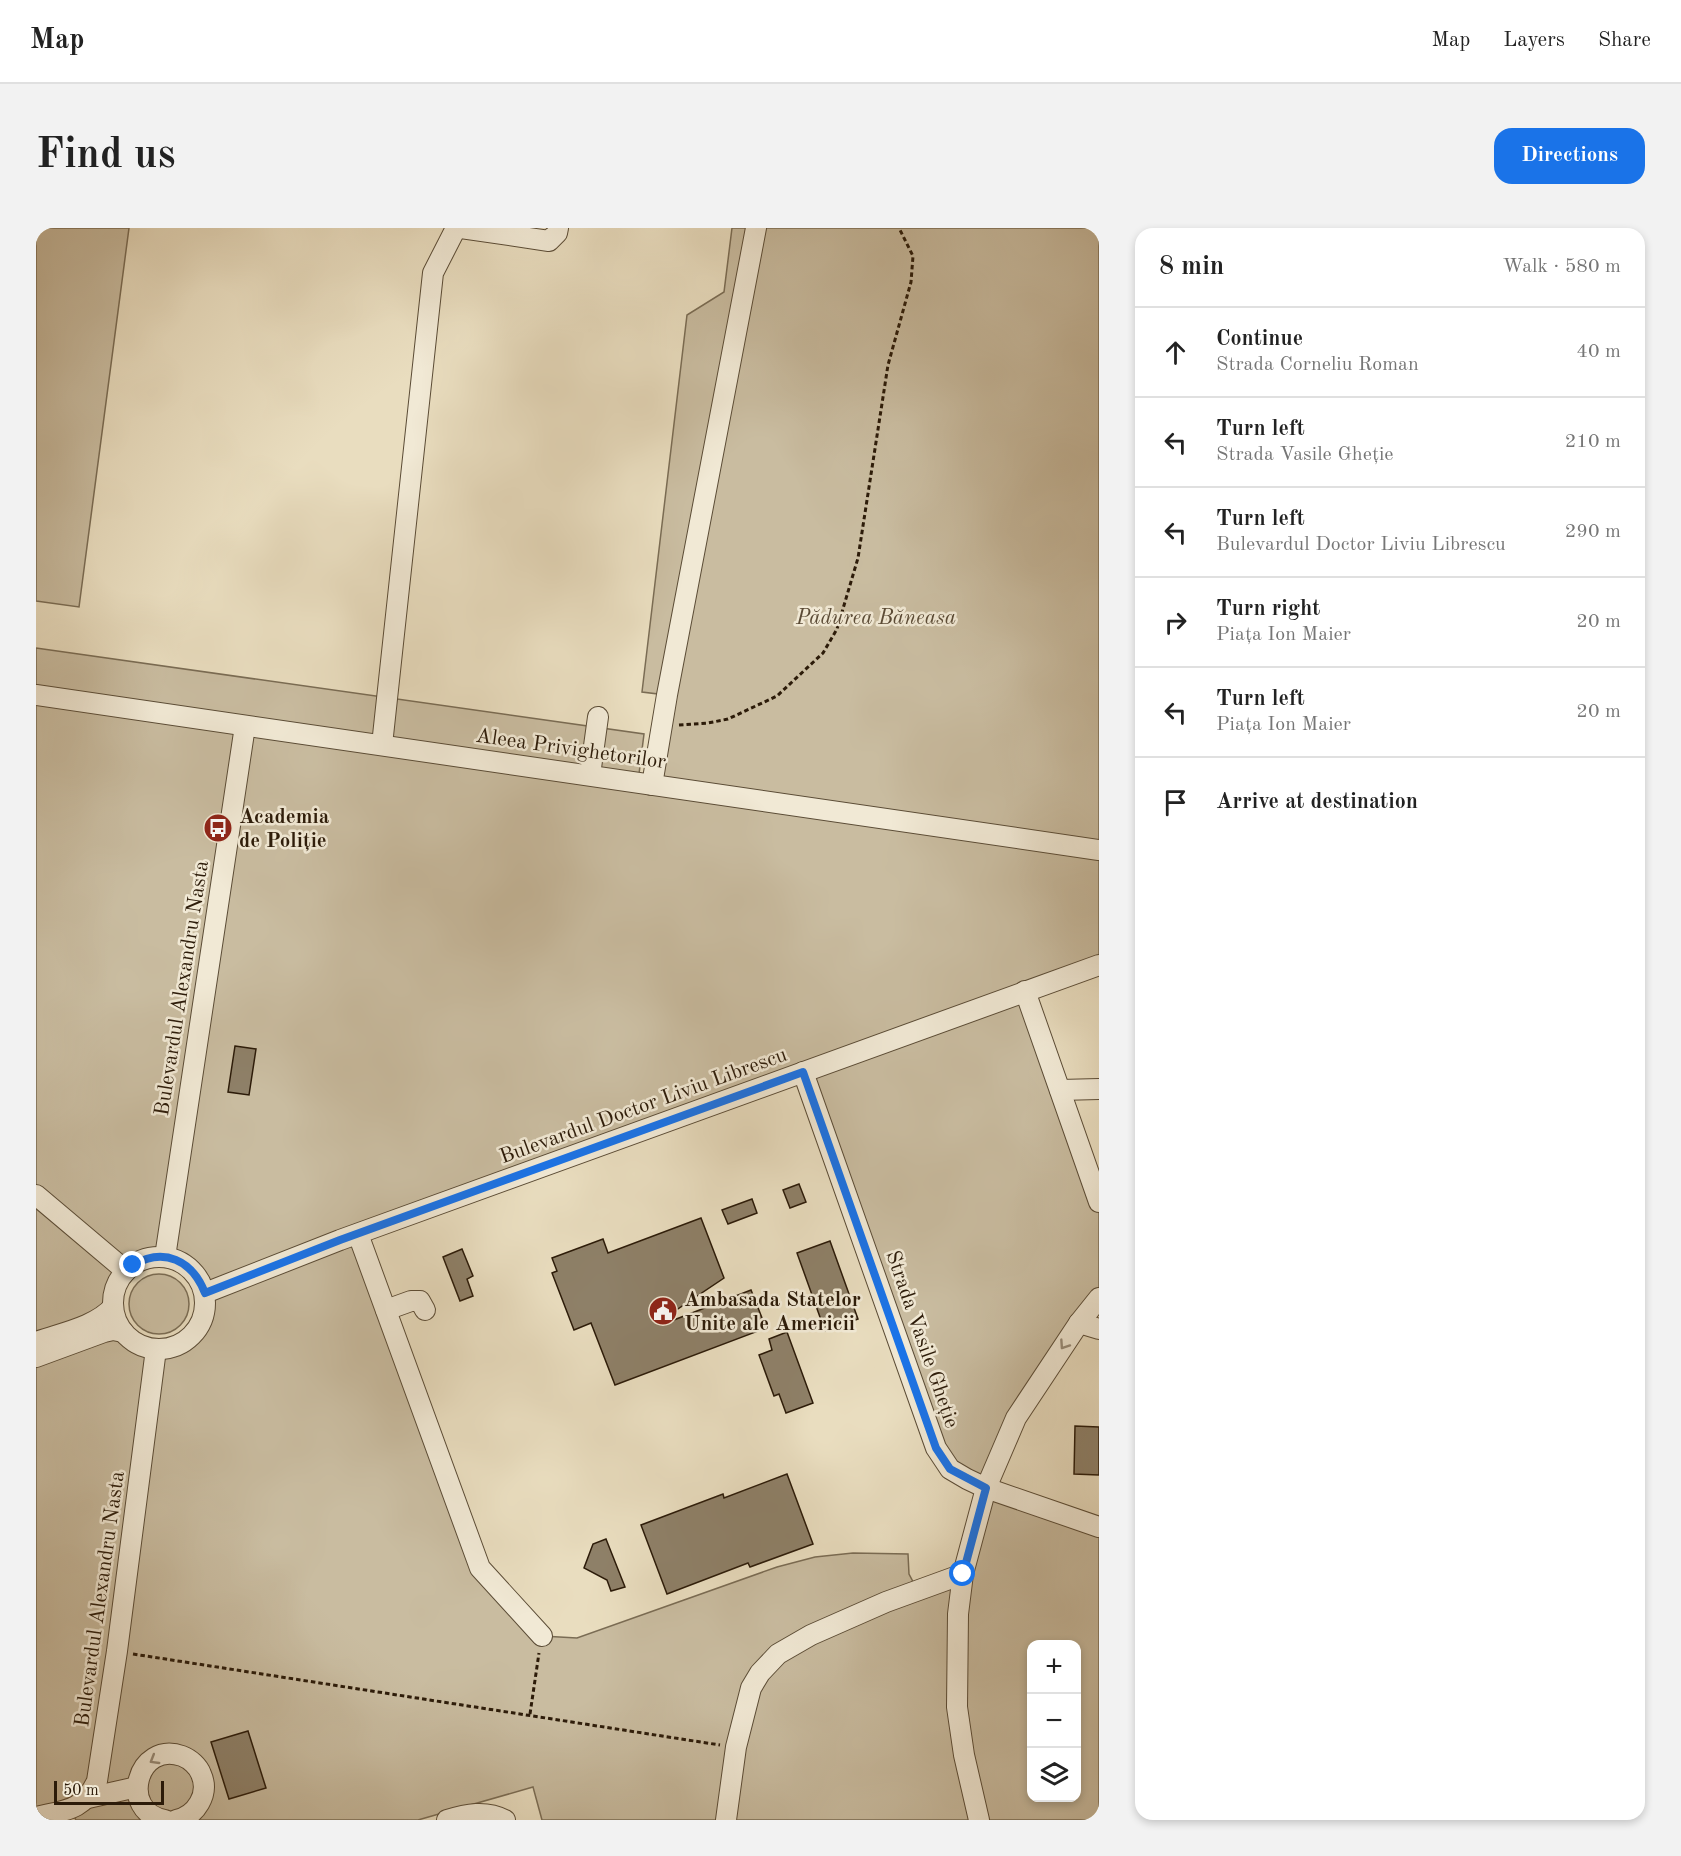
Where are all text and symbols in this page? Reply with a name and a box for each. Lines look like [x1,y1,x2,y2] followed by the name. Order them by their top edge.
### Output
[30,27,84,55] text: Map
[1431,30,1470,51] text: Map
[1503,30,1565,51] text: Layers
[1598,30,1651,51] text: Share
[1494,128,1645,184] button: Directions
[36,135,175,177] text: Find us
[1159,254,1224,280] text: 8 min
[1502,257,1621,277] text: Walk · 580 m
[1216,328,1303,350] text: Continue
[1159,336,1192,369] icon: ahead
[1576,342,1621,362] text: 40 m
[1216,355,1419,375] text: Strada Corneliu Roman
[1216,418,1305,440] text: Turn left
[1159,426,1192,459] icon: left
[1565,432,1621,452] text: 210 m
[1216,445,1393,465] text: Strada Vasile Gheție
[1216,508,1305,530] text: Turn left
[1159,516,1192,549] icon: left
[1565,522,1621,542] text: 290 m
[1216,535,1506,555] text: Bulevardul Doctor Liviu Librescu
[1216,598,1320,620] text: Turn right
[1159,606,1192,639] icon: right
[795,608,956,629] park label: Pădurea Băneasa
[1576,612,1621,632] text: 20 m
[1216,625,1351,645] text: Piața Ion Maier
[1216,688,1305,710] text: Turn left
[1159,696,1192,729] icon: left
[1576,702,1621,722] text: 20 m
[1216,715,1351,735] text: Piața Ion Maier
[474,726,668,773] street label: Aleea Privighetorilor
[1159,786,1192,819] icon: arrive
[1216,791,1418,813] text: Arrive at destination
[239,807,330,852] place label: Academia de Poliție
[202,812,234,844] bus stop icon: Academia de Poliție
[152,859,213,1117] street label: Bulevardul Alexandru Nasta
[497,1045,790,1168] street label: Bulevardul Doctor Liviu Librescu
[880,1248,962,1431] street label: Strada Vasile Gheție
[119,1251,145,1277] route end
[684,1290,861,1335] place label: Ambasada Statelor Unite ale Americii
[647,1295,679,1327] public building icon: Ambasada Statelor Unite ale Americii
[1060,1338,1071,1349] one-way arrow
[72,1470,129,1729] street label: Bulevardul Alexandru Nasta
[949,1560,975,1586] route start
[1027,1640,1081,1802] map controls
[1027,1640,1081,1694] button: +
[1027,1694,1081,1748] button: −
[1027,1748,1081,1802] button: layers
[150,1753,160,1764] one-way arrow
[54,1778,164,1806] scale bar
[63,1783,99,1799] text: 50 m

